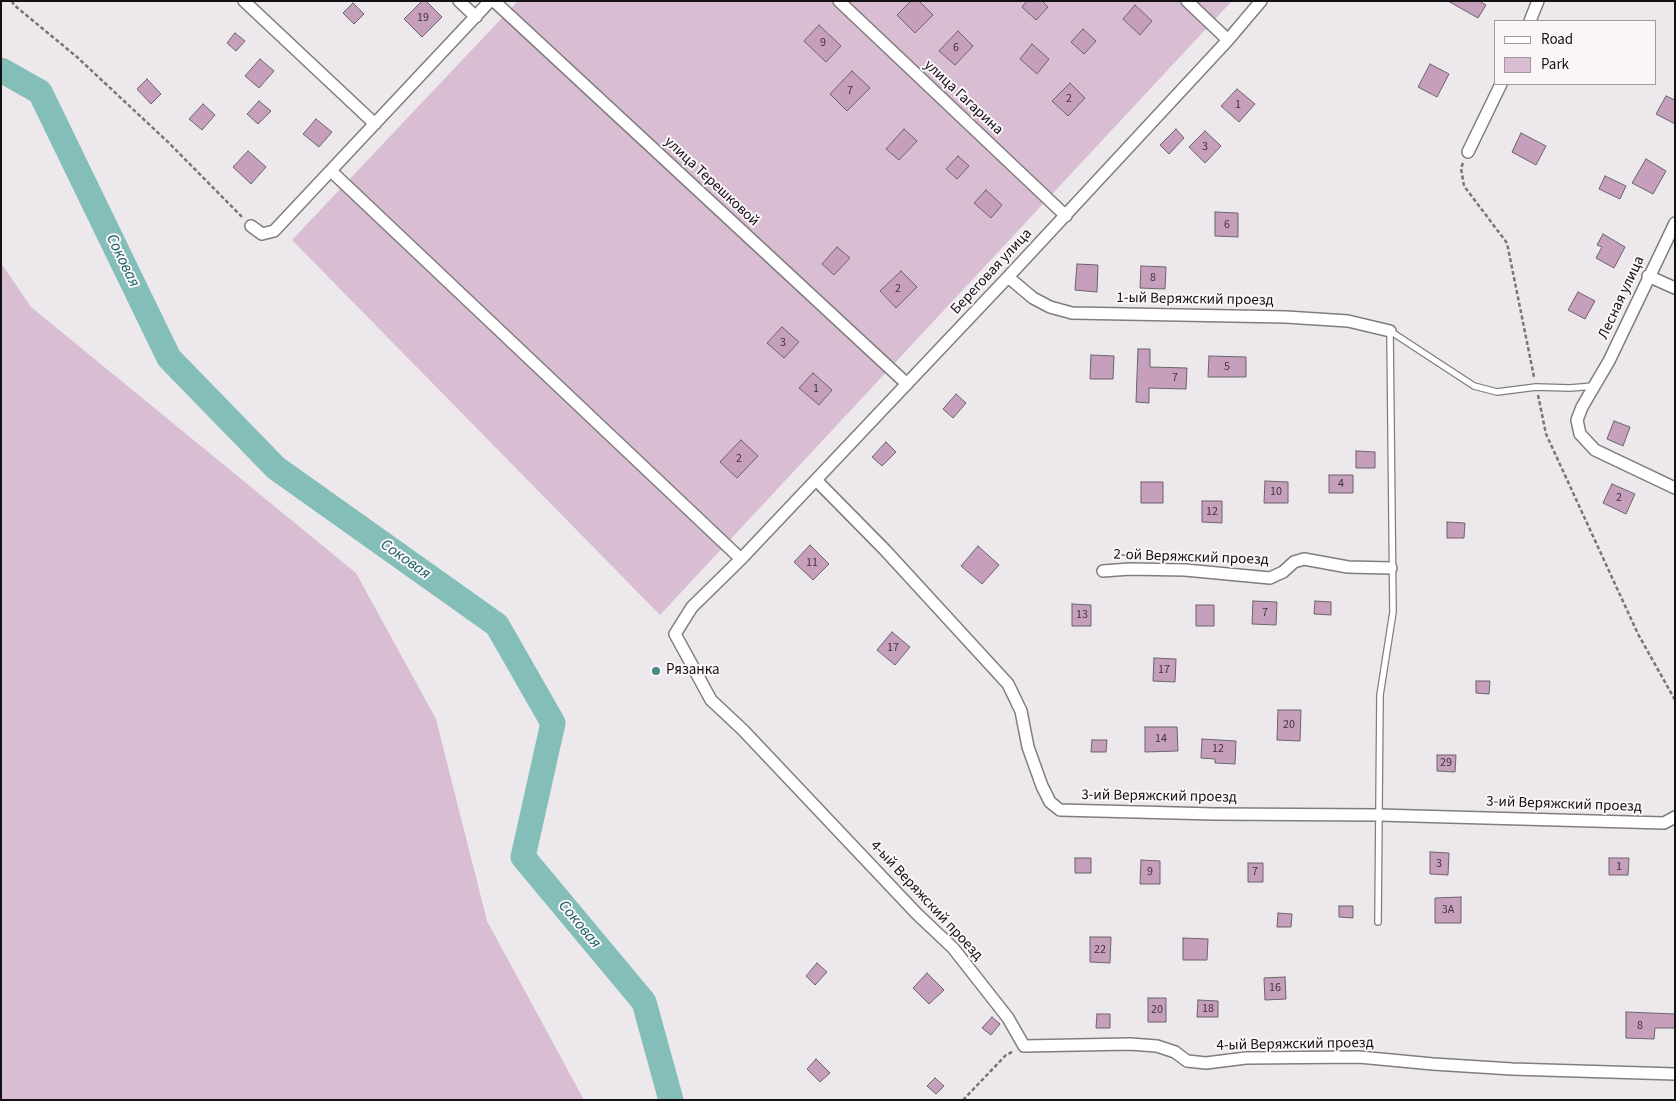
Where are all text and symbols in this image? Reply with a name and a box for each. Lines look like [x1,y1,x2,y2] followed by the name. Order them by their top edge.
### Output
[417,11,429,25] house number: 19
[1494,20,1656,85] legend
[1541,29,1573,50] text: Road
[820,36,826,50] house number: 9
[953,41,959,55] house number: 6
[1541,54,1569,75] text: Park
[920,57,1006,139] street label: улица Гагарина
[847,84,853,98] house number: 7
[1066,92,1072,106] house number: 2
[1235,98,1241,112] house number: 1
[660,133,762,231] street label: улица Терешковой
[1202,140,1208,154] house number: 3
[1224,218,1230,232] house number: 6
[948,225,1036,319] street label: Береговая улица
[101,231,143,291] water label: Соковая
[1595,254,1649,342] street label: Лесная улица
[1150,271,1156,285] house number: 8
[895,282,901,296] house number: 2
[1116,290,1274,310] street label: 1-ый Веряжский проезд
[780,336,786,350] house number: 3
[1224,360,1230,374] house number: 5
[1172,371,1178,385] house number: 7
[813,382,819,396] house number: 1
[736,452,742,466] house number: 2
[1338,477,1344,491] house number: 4
[1270,485,1282,499] house number: 10
[1616,491,1622,505] house number: 2
[1206,505,1218,519] house number: 12
[376,536,434,584] water label: Соковая
[1113,546,1269,570] street label: 2-ой Веряжский проезд
[806,556,818,570] house number: 11
[1262,606,1268,620] house number: 7
[1076,608,1088,622] house number: 13
[887,641,899,655] house number: 17
[666,662,720,680] place label: Рязанка
[1158,663,1170,677] house number: 17
[650,665,662,677] marker: Рязанка
[1283,718,1295,732] house number: 20
[1155,732,1167,746] house number: 14
[1212,742,1224,756] house number: 12
[1440,756,1452,770] house number: 29
[1081,787,1237,807] street label: 3-ий Веряжский проезд
[1486,793,1642,817] street label: 3-ий Веряжский проезд
[866,837,986,965] street label: 4-ый Веряжский проезд
[1436,857,1442,871] house number: 3
[1616,860,1622,874] house number: 1
[1147,865,1153,879] house number: 9
[1252,865,1258,879] house number: 7
[553,897,605,953] water label: Соковая
[1442,903,1454,917] house number: 3А
[1094,943,1106,957] house number: 22
[1269,981,1281,995] house number: 16
[1202,1002,1214,1016] house number: 18
[1151,1003,1163,1017] house number: 20
[1637,1019,1643,1033] house number: 8
[1216,1035,1374,1055] street label: 4-ый Веряжский проезд

